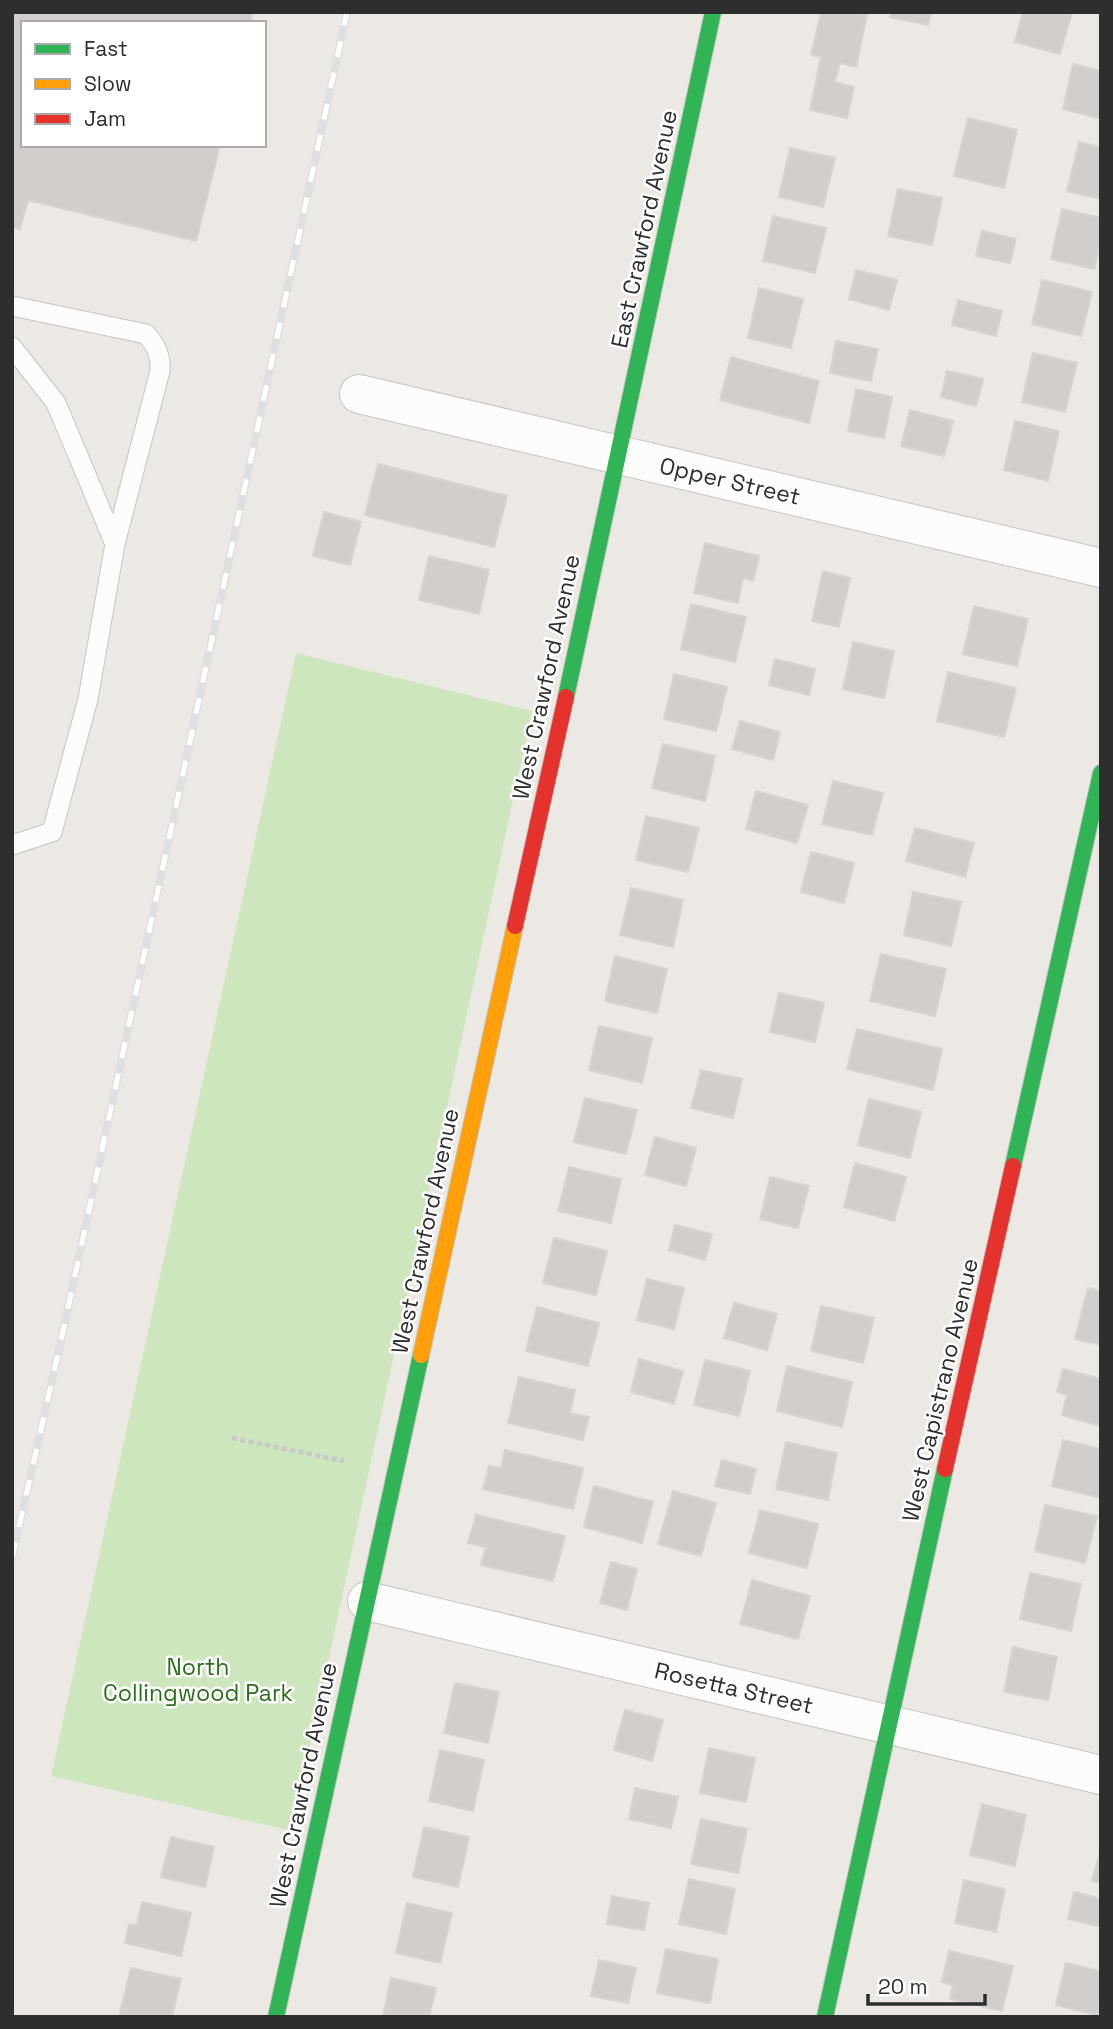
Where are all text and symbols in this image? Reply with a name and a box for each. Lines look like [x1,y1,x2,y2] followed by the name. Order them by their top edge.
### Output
[21,21,266,147] legend
[84,35,128,62] text: Fast
[84,70,132,97] text: Slow
[84,105,126,132] text: Jam
[604,107,684,351] street label: East Crawford Avenue
[657,450,803,512] street label: Opper Street
[505,552,587,802] street label: West Crawford Avenue
[384,1106,466,1356] street label: West Crawford Avenue
[895,1255,985,1525] street label: West Capistrano Avenue
[103,1652,293,1708] park label: North Collingwood Park
[652,1655,816,1721] street label: Rosetta Street
[262,1660,344,1910] street label: West Crawford Avenue
[868,1962,985,2006] scale bar
[878,1973,928,2000] text: 20 m

